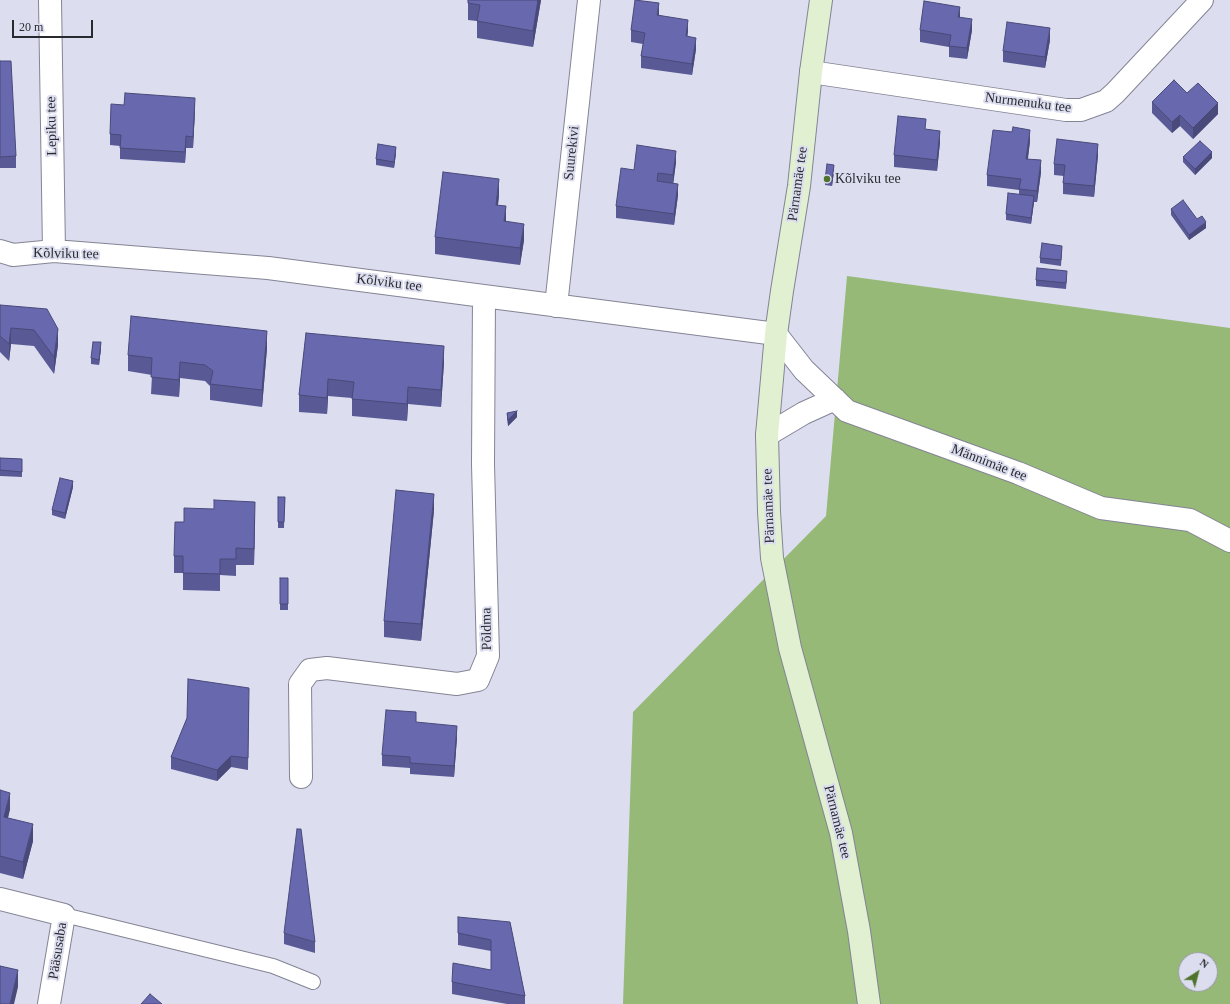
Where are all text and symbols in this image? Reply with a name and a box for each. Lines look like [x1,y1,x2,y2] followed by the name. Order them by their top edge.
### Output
[14,12,95,38] scale bar
[19,20,43,34] text: 20 m
[984,89,1072,117] street label: Nurmenuku tee
[43,96,61,156] street label: Lepiku tee
[561,125,583,181] street label: Suurekivi
[784,146,812,222] street label: Pärnamäe tee
[835,171,901,187] place label: Kõlviku tee
[822,174,832,184] marker: Kõlviku tee
[33,245,99,263] street label: Kõlviku tee
[355,271,423,295] street label: Kõlviku tee
[949,441,1029,485] street label: Männimäe tee
[759,468,779,544] street label: Pärnamäe tee
[478,607,496,651] street label: Põldma
[820,784,854,860] street label: Pärnamäe tee
[45,921,71,981] street label: Pääsusaba
[1178,952,1218,992] north arrow
[1198,956,1211,970] text: N

